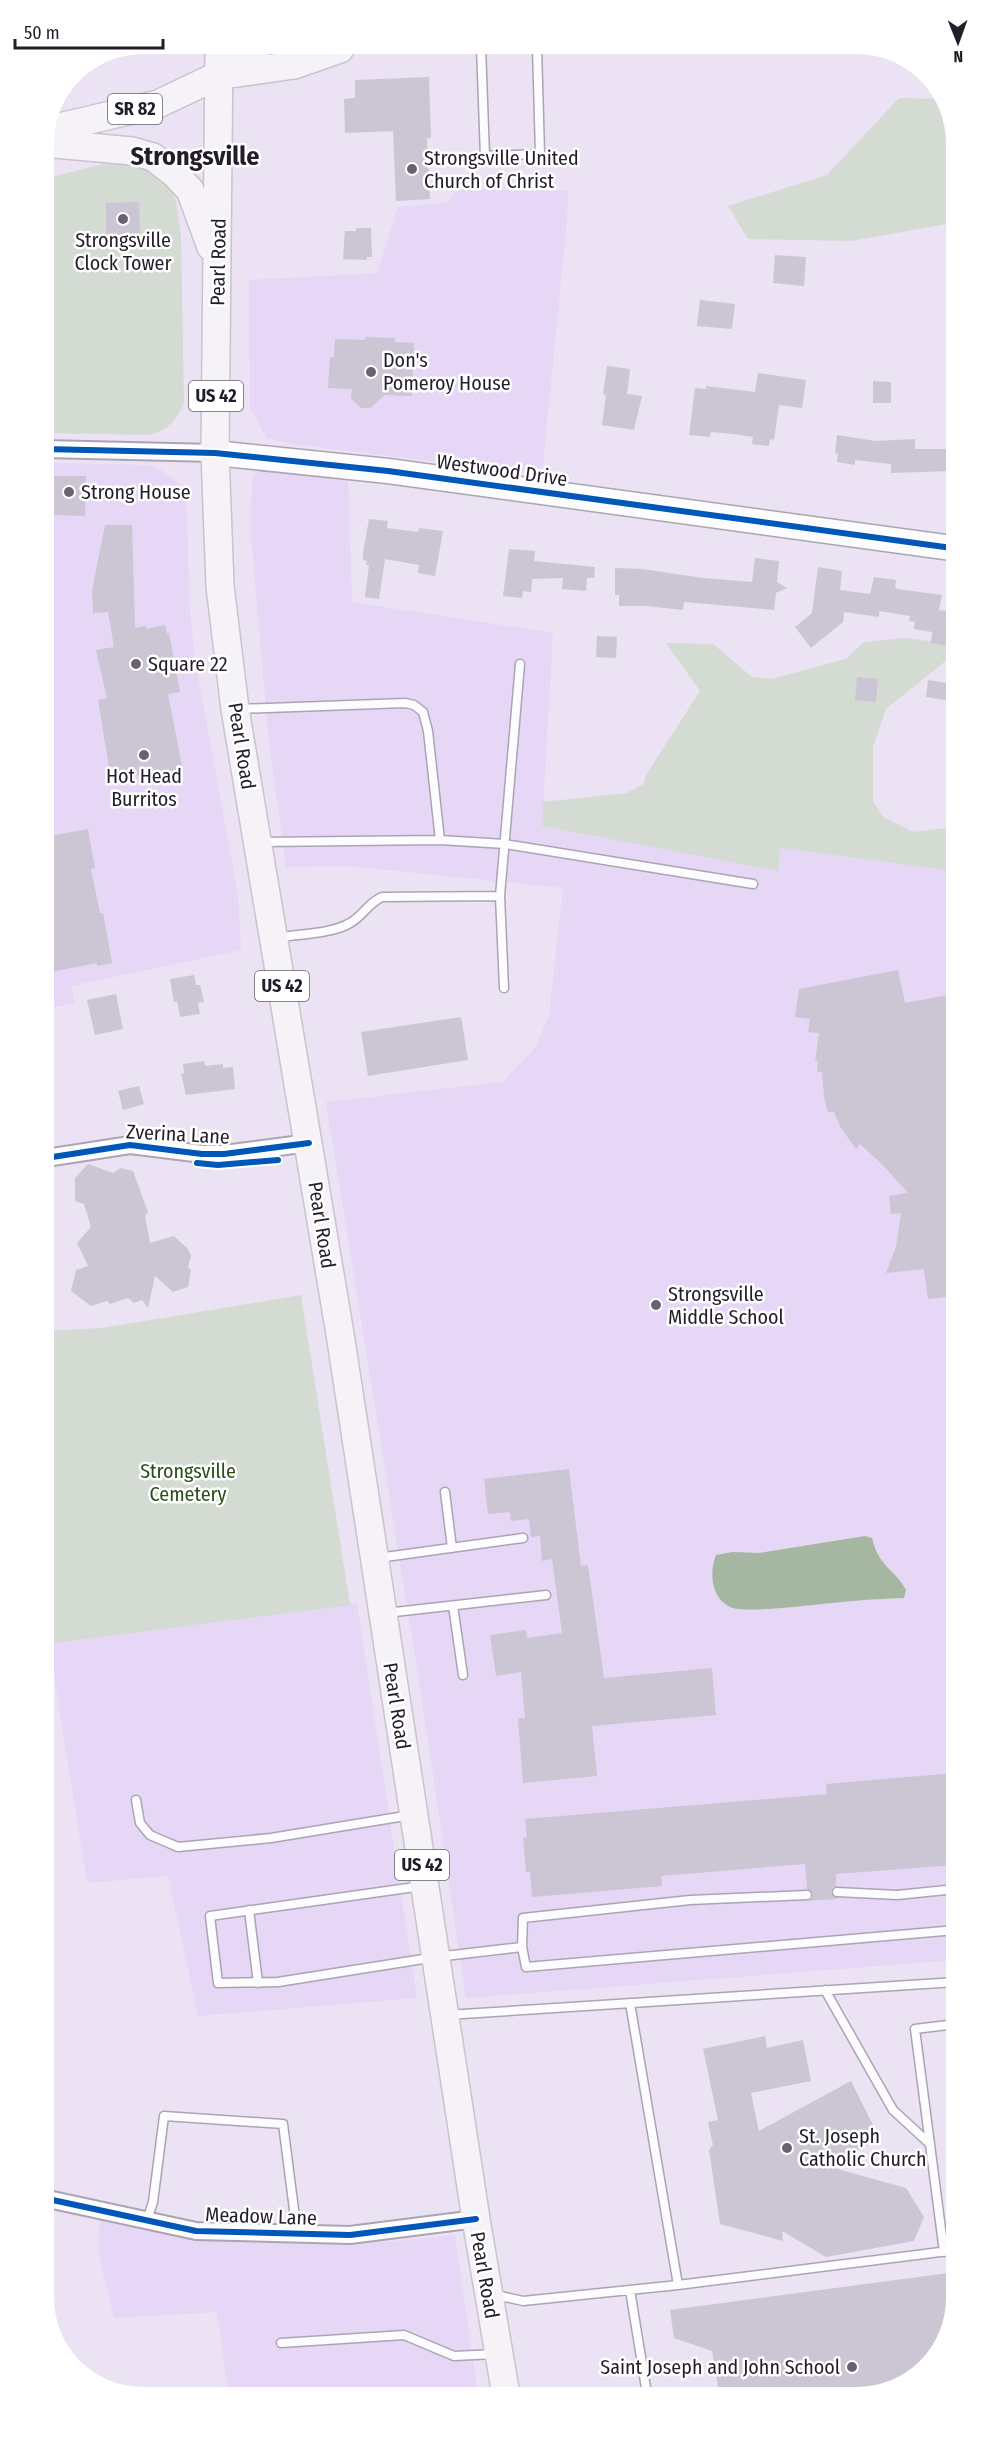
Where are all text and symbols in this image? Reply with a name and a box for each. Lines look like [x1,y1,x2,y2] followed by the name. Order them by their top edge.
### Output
[15,12,164,50] scale bar
[928,12,988,72] north arrow
[24,22,60,44] text: 50 m
[953,47,963,66] text: N
[108,94,162,124] road number: SR 82
[131,141,259,172] district label: Strongsville
[424,146,579,193] place label: Strongsville United Church of Christ
[405,162,419,176] marker: Strongsville United Church of Christ
[116,212,130,226] marker: Strongsville Clock Tower
[205,218,231,306] street label: Pearl Road
[75,228,171,275] place label: Strongsville Clock Tower
[383,348,511,395] place label: Don's Pomeroy House
[364,365,378,379] marker: Don's Pomeroy House
[189,381,243,411] road number: US 42
[435,449,569,491] street label: Westwood Drive
[81,480,191,504] place label: Strong House
[62,485,76,499] marker: Strong House
[148,652,228,676] place label: Square 22
[129,657,143,671] marker: Square 22
[223,701,261,791] street label: Pearl Road
[137,748,151,762] marker: Hot Head Burritos
[106,764,182,811] place label: Hot Head Burritos
[255,971,309,1001] road number: US 42
[126,1119,230,1149] street label: Zverina Lane
[303,1180,341,1270] street label: Pearl Road
[668,1282,784,1329] place label: Strongsville Middle School
[649,1298,663,1312] marker: Strongsville Middle School
[140,1459,236,1506] park label: Strongsville Cemetery
[378,1661,416,1751] street label: Pearl Road
[395,1850,449,1880] road number: US 42
[799,2124,926,2171] place label: St. Joseph Catholic Church
[780,2141,794,2155] marker: St. Joseph Catholic Church
[205,2202,317,2230] street label: Meadow Lane
[466,2230,504,2320] street label: Pearl Road
[600,2355,840,2379] place label: Saint Joseph and John School
[845,2360,859,2374] marker: Saint Joseph and John School

